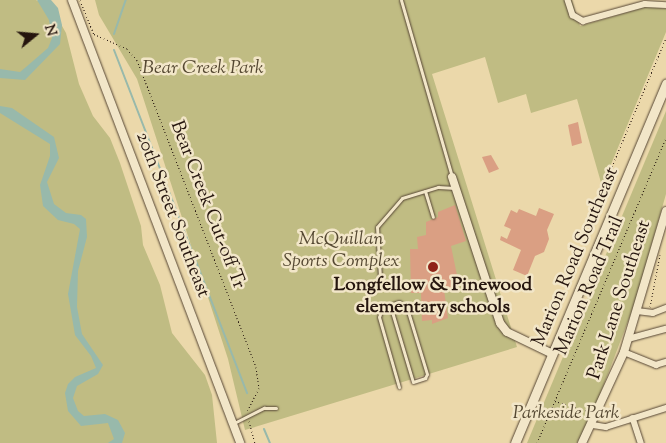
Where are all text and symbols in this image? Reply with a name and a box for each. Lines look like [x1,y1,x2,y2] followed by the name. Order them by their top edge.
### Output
[10,10,60,60] north arrow
[38,22,61,39] text: N
[142,58,264,80] park label: Bear Creek Park
[164,118,250,292] street label: Bear Creek Cut-off Tr
[130,129,214,301] street label: 20th Street Southeast
[528,164,624,350] street label: Marion Road Southeast
[550,213,630,359] street label: Marion Road Trail
[583,217,657,383] street label: Park Lane Southeast
[283,229,399,273] park label: McQuillan Sports Complex
[427,261,439,273] marker: Longfellow & Pinewood elementary schools
[334,275,532,319] place label: Longfellow & Pinewood elementary schools
[513,403,619,425] park label: Parkeside Park

